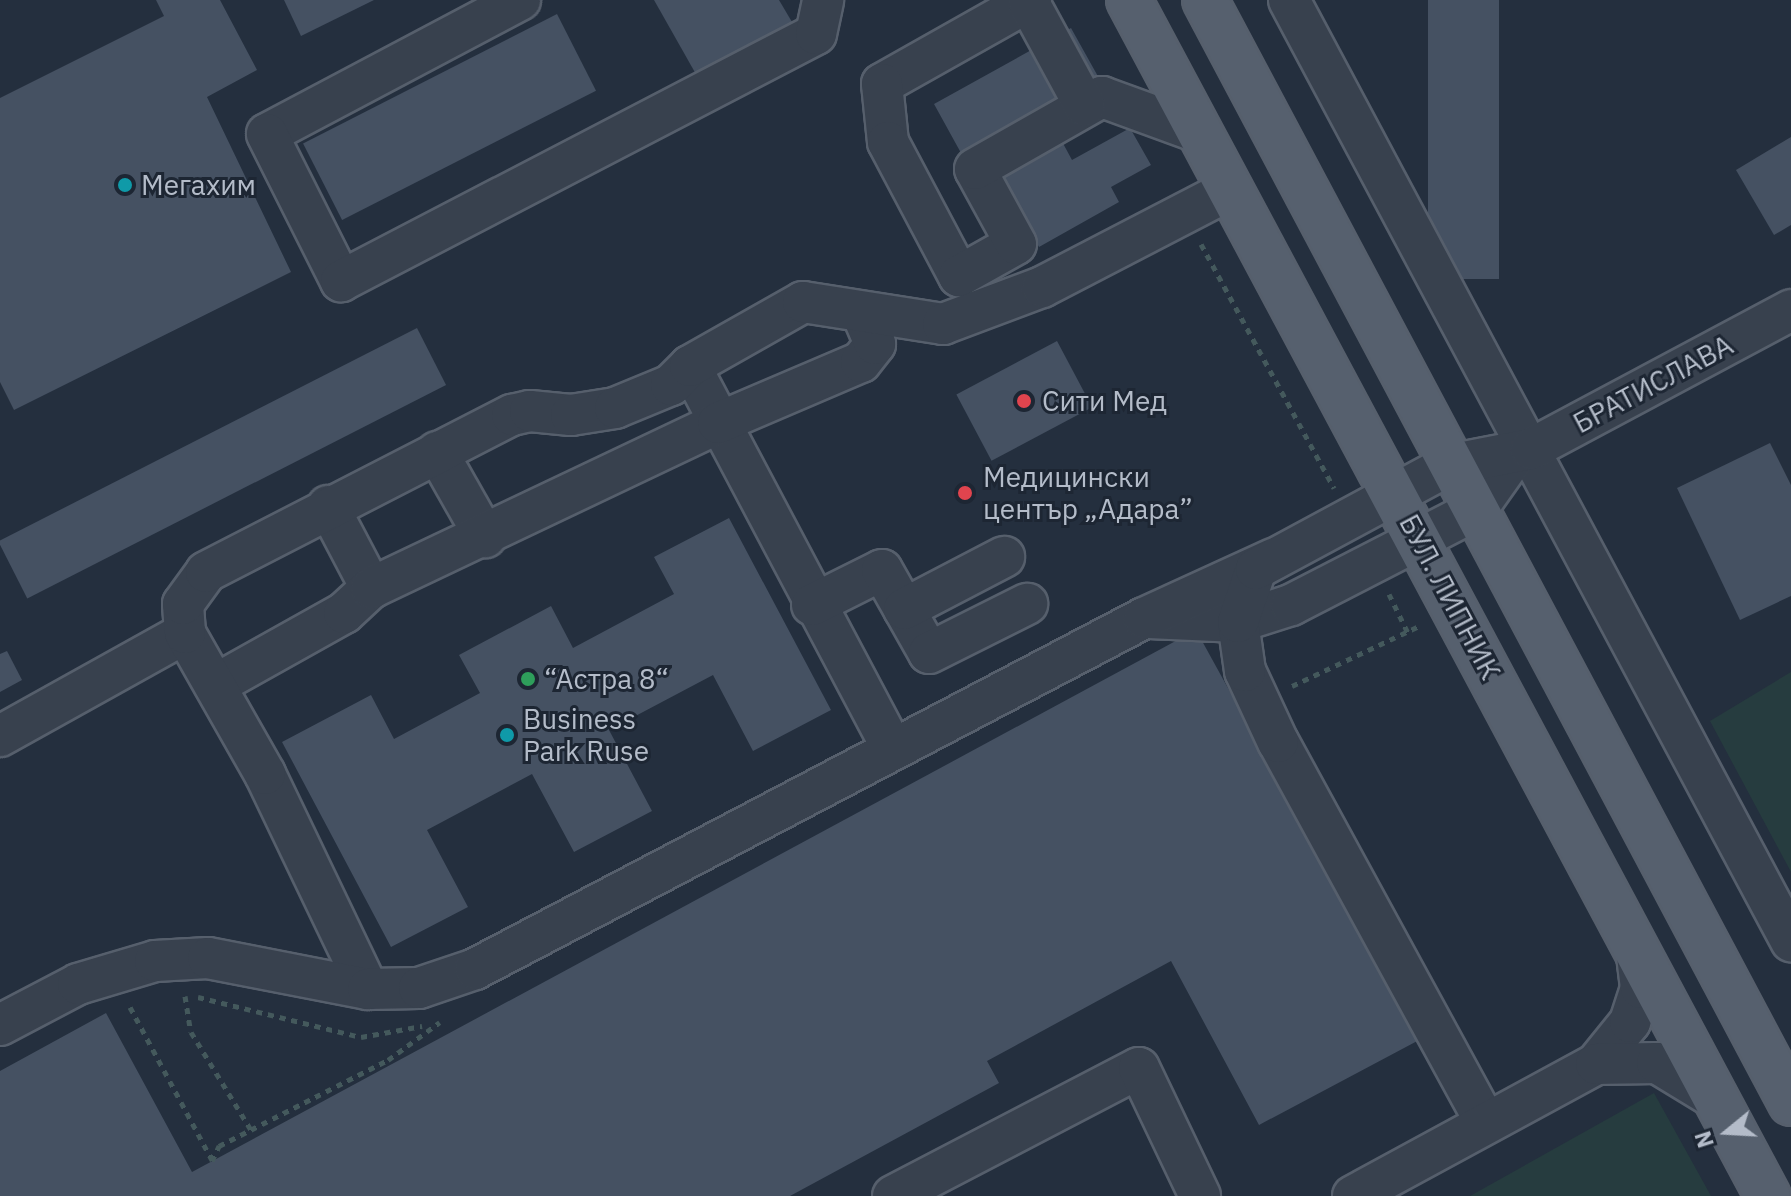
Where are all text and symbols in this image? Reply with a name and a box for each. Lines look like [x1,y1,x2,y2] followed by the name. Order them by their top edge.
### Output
[141,168,256,202] place label: Мегахим
[116,176,134,194] marker: Мегахим
[1567,328,1739,440] street label: БРАТИСЛАВА
[1042,384,1167,418] place label: Сити Мед
[1013,390,1035,412] marker: Сити Мед
[983,460,1193,526] place label: Медицински център „Адара”
[954,482,976,504] marker: Медицински център „Адара”
[1392,509,1508,685] street label: БУЛ. ЛИПНИК
[544,662,669,696] place label: “Астра 8“
[519,670,537,688] marker: “Астра 8“
[523,702,649,768] place label: Business Park Ruse
[498,726,516,744] marker: Business Park Ruse
[1687,1092,1767,1172] north arrow
[1687,1128,1720,1152] text: N

